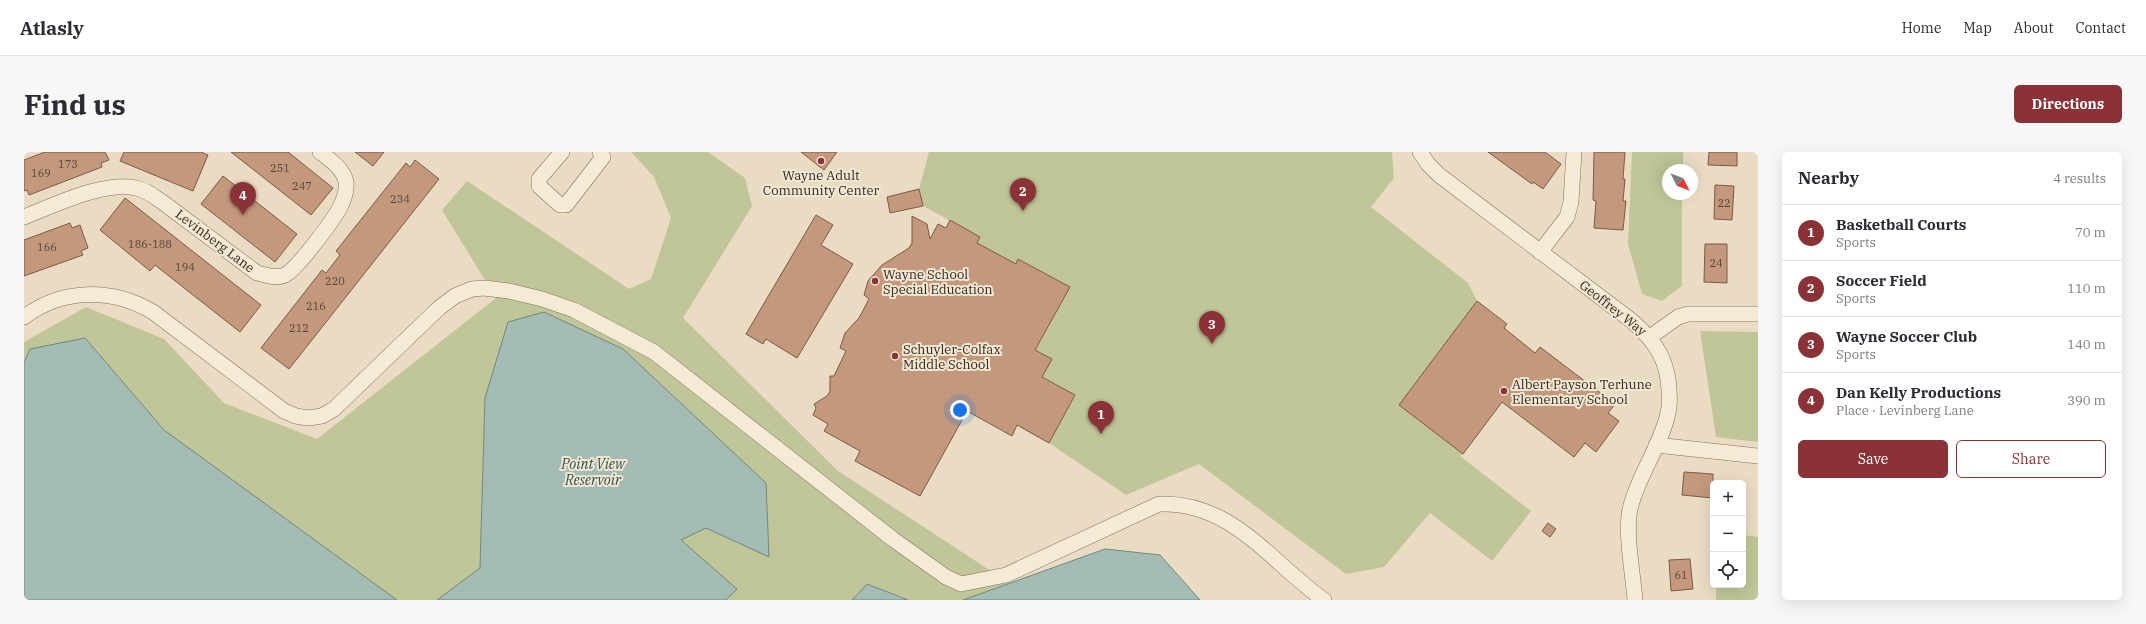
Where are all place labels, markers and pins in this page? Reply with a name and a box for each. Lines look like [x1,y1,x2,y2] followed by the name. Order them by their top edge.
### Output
[816,156,826,166] marker: Wayne Adult Community Center
[763,167,879,199] place label: Wayne Adult Community Center
[1010,178,1036,211] pin: 2
[230,182,256,215] pin: 4
[883,266,993,298] place label: Wayne School Special Education
[870,276,880,286] marker: Wayne School Special Education
[1199,311,1225,344] pin: 3
[903,341,1001,373] place label: Schuyler-Colfax Middle School
[890,351,900,361] marker: Schuyler-Colfax Middle School
[1512,376,1652,408] place label: Albert Payson Terhune Elementary School
[1499,386,1509,396] marker: Albert Payson Terhune Elementary School
[1088,401,1114,434] pin: 1

